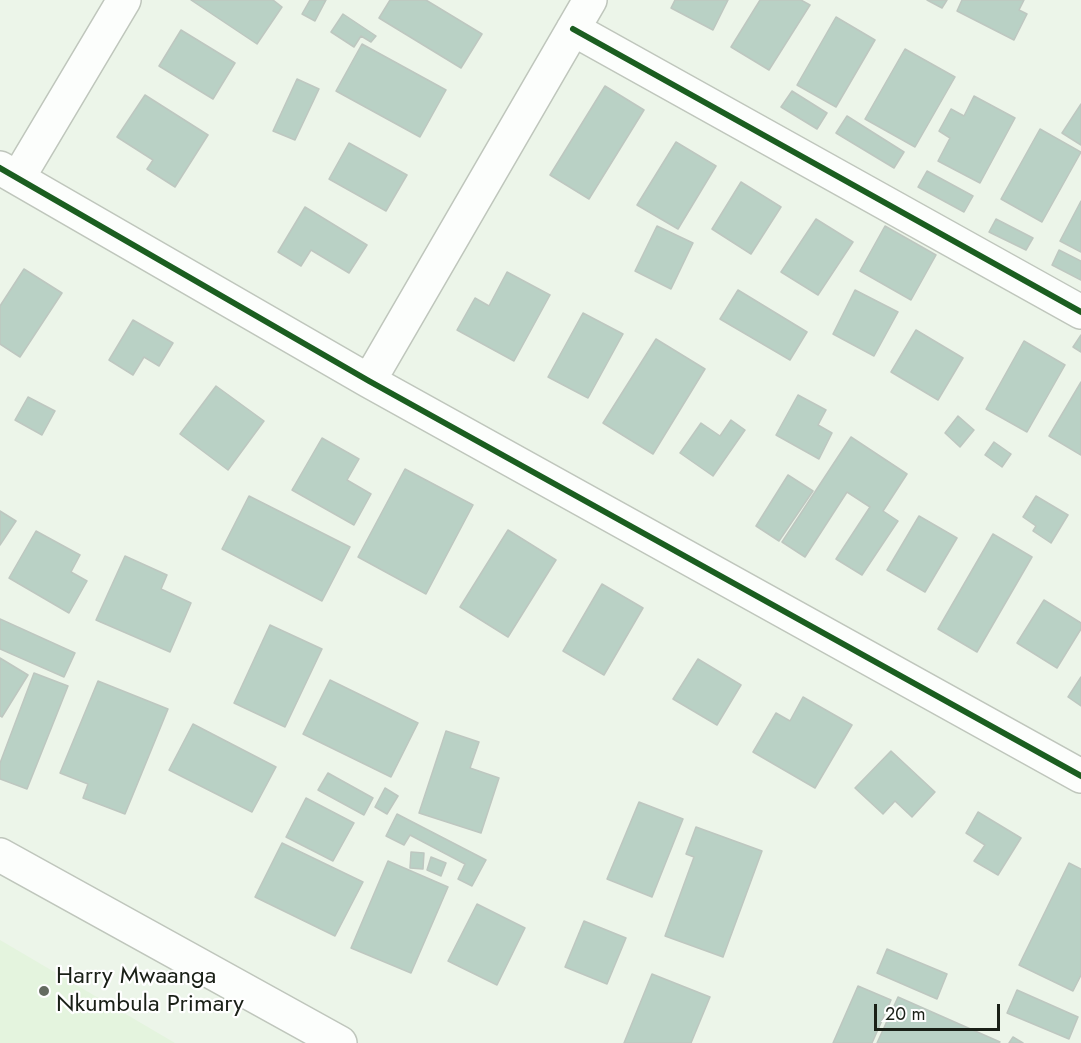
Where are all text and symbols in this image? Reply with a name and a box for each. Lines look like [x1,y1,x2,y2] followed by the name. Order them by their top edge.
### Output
[56,963,244,1019] place label: Harry Mwaanga Nkumbula Primary
[37,984,51,998] marker: Harry Mwaanga Nkumbula Primary
[877,992,1003,1030] scale bar
[885,1001,925,1027] text: 20 m

